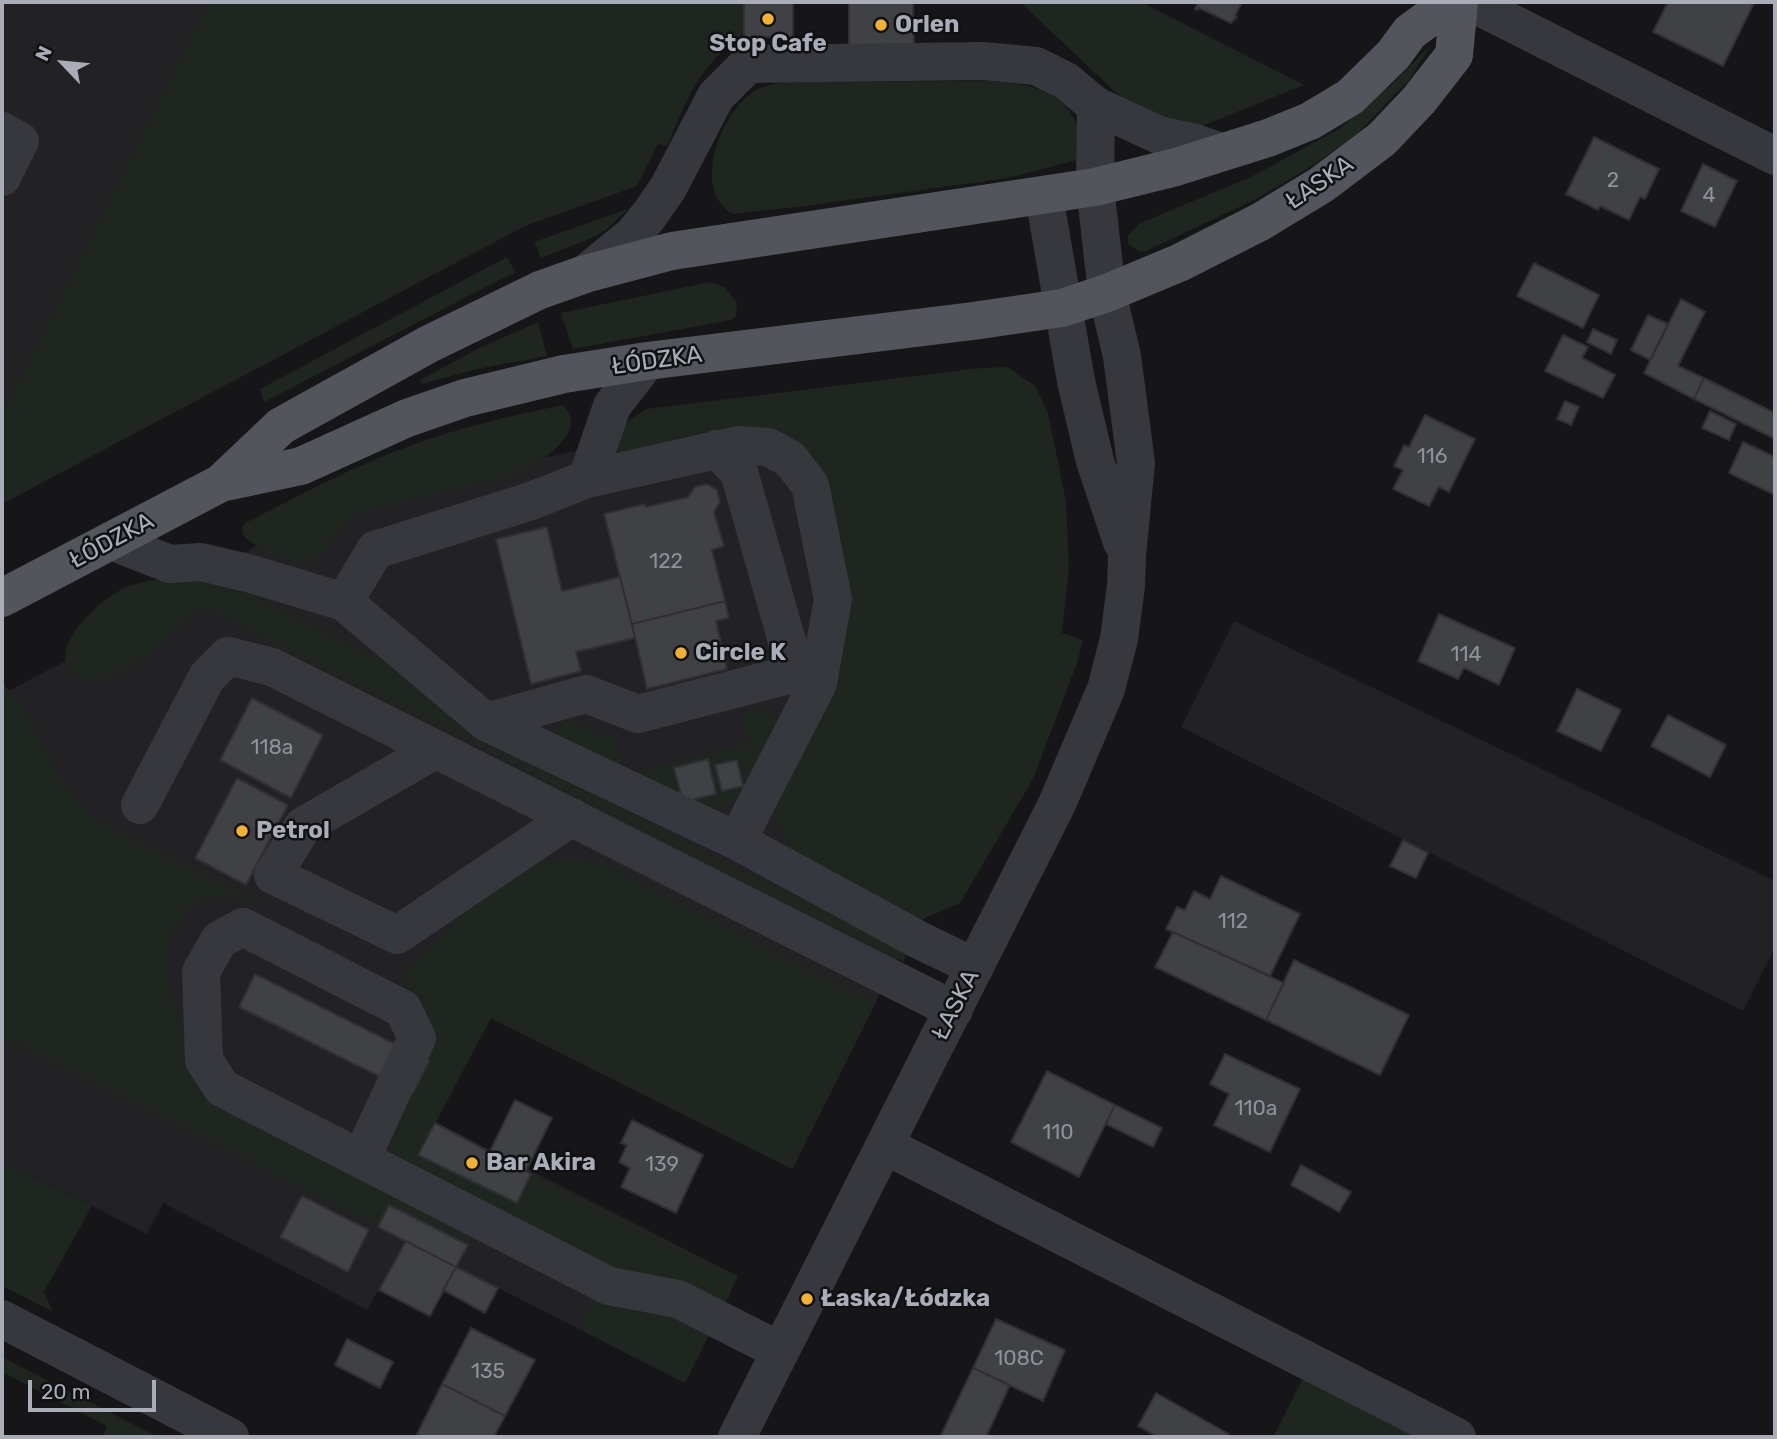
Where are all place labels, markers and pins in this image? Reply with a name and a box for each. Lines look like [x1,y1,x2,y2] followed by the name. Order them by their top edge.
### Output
[760,11,776,27] marker: Stop Cafe
[895,11,960,39] place label: Orlen
[873,17,889,33] marker: Orlen
[709,30,827,58] place label: Stop Cafe
[695,639,786,667] place label: Circle K
[673,645,689,661] marker: Circle K
[256,817,330,845] place label: Petrol
[234,823,250,839] marker: Petrol
[486,1149,596,1177] place label: Bar Akira
[464,1155,480,1171] marker: Bar Akira
[821,1285,990,1313] place label: Łaska/Łódzka
[799,1291,815,1307] marker: Łaska/Łódzka

